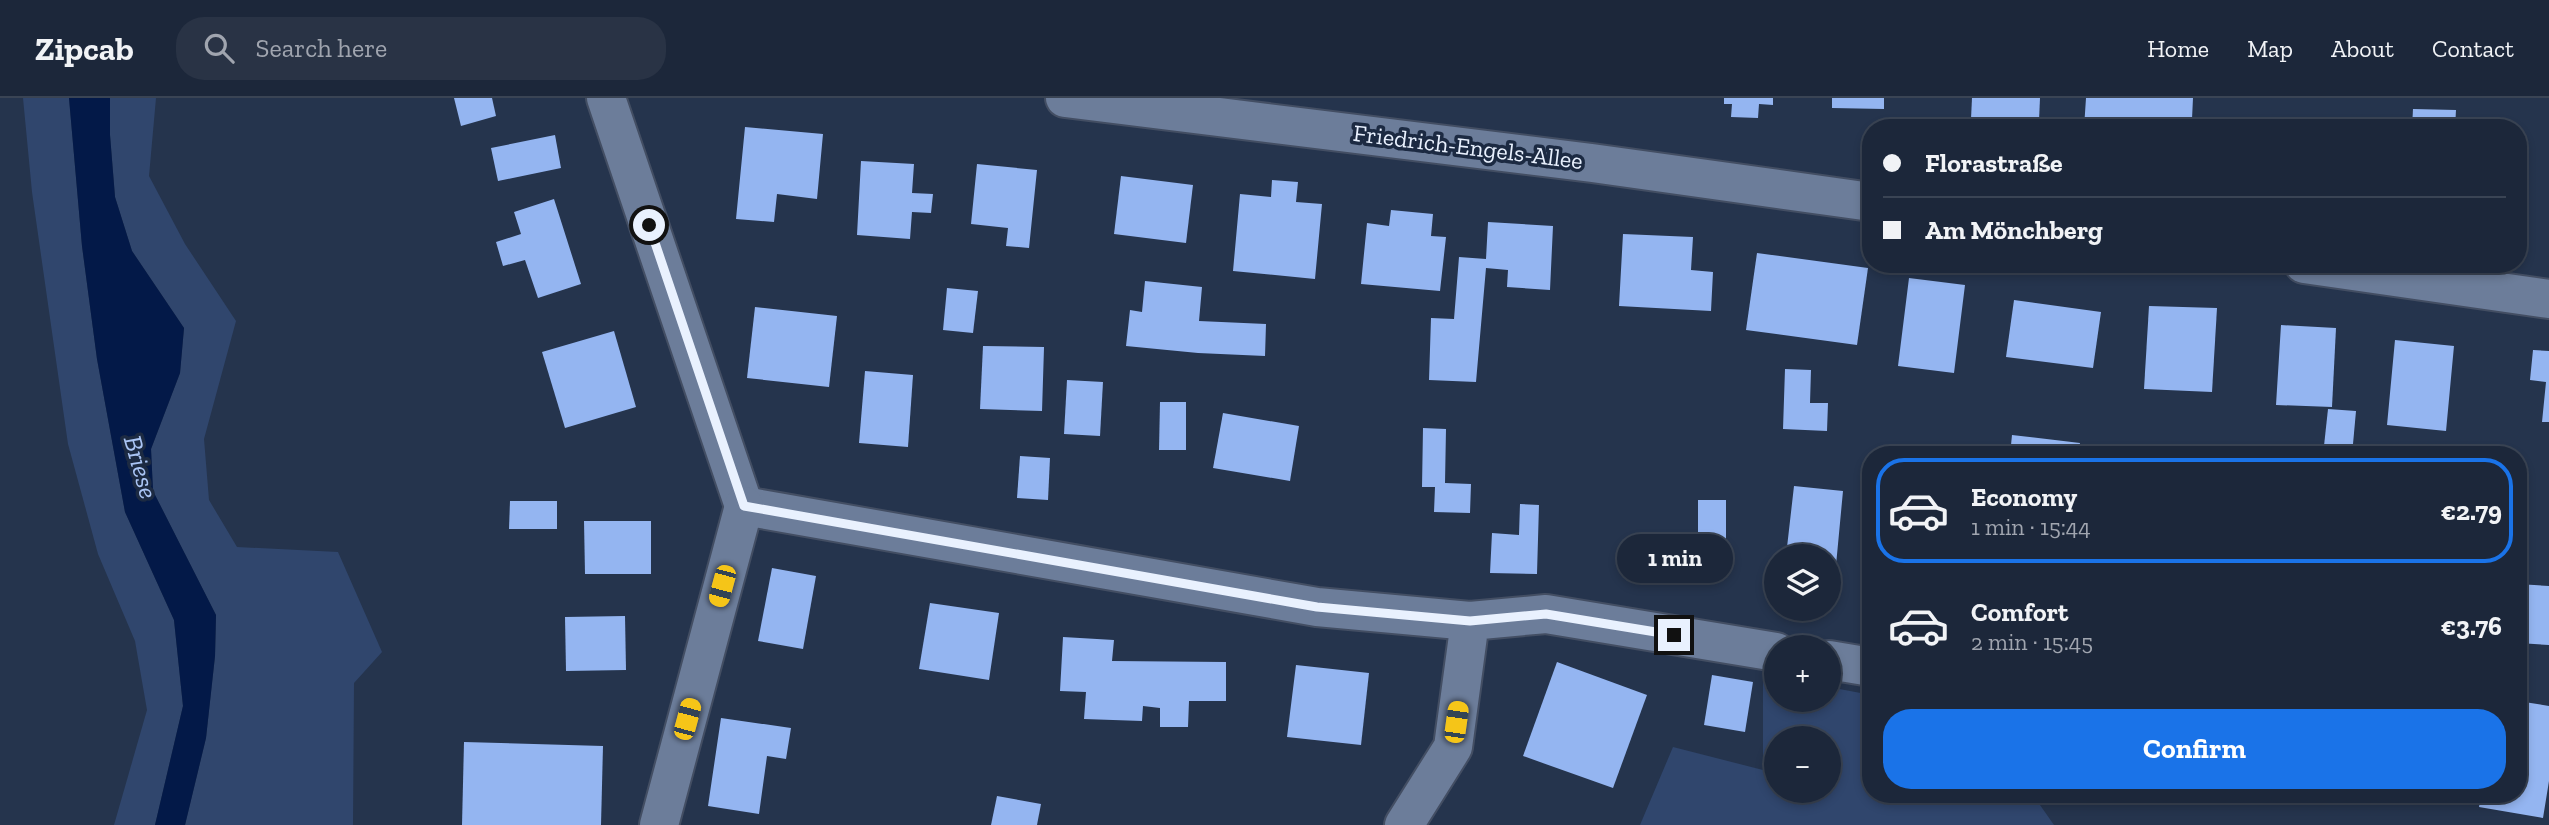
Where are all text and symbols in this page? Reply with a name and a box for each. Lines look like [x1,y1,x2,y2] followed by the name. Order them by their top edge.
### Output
[176,17,666,80] search box
[35,29,134,68] text: Zipcab
[200,29,238,67] icon: search
[256,32,387,64] text: Search here
[2147,34,2209,63] text: Home
[2247,34,2293,63] text: Map
[2331,34,2394,63] text: About
[2432,34,2514,63] text: Contact
[1352,118,1585,175] street label: Friedrich-Engels-Allee
[1925,147,2063,179] text: Florastraße
[633,209,665,241] route start
[1925,214,2103,246] text: Am Mönchberg
[117,432,165,502] water label: Briese
[1887,479,1950,542] icon: car
[1971,481,2077,513] text: Economy
[2441,495,2502,527] text: €2.79
[1971,513,2091,541] text: 1 min · 15:44
[1616,533,1732,582] callout: 1 min
[1648,544,1702,572] text: 1 min
[1764,544,1841,803] map controls
[1764,544,1841,621] button: layers
[707,563,738,609] car
[1887,594,1950,657] icon: car
[1971,596,2068,628] text: Comfort
[2441,610,2502,642] text: €3.76
[1658,619,1690,651] route end
[1971,628,2093,656] text: 2 min · 15:45
[1764,635,1841,712] button: +
[672,696,703,742] car
[1443,700,1470,744] car
[1883,709,2506,789] button: Confirm
[1764,726,1841,803] button: −

